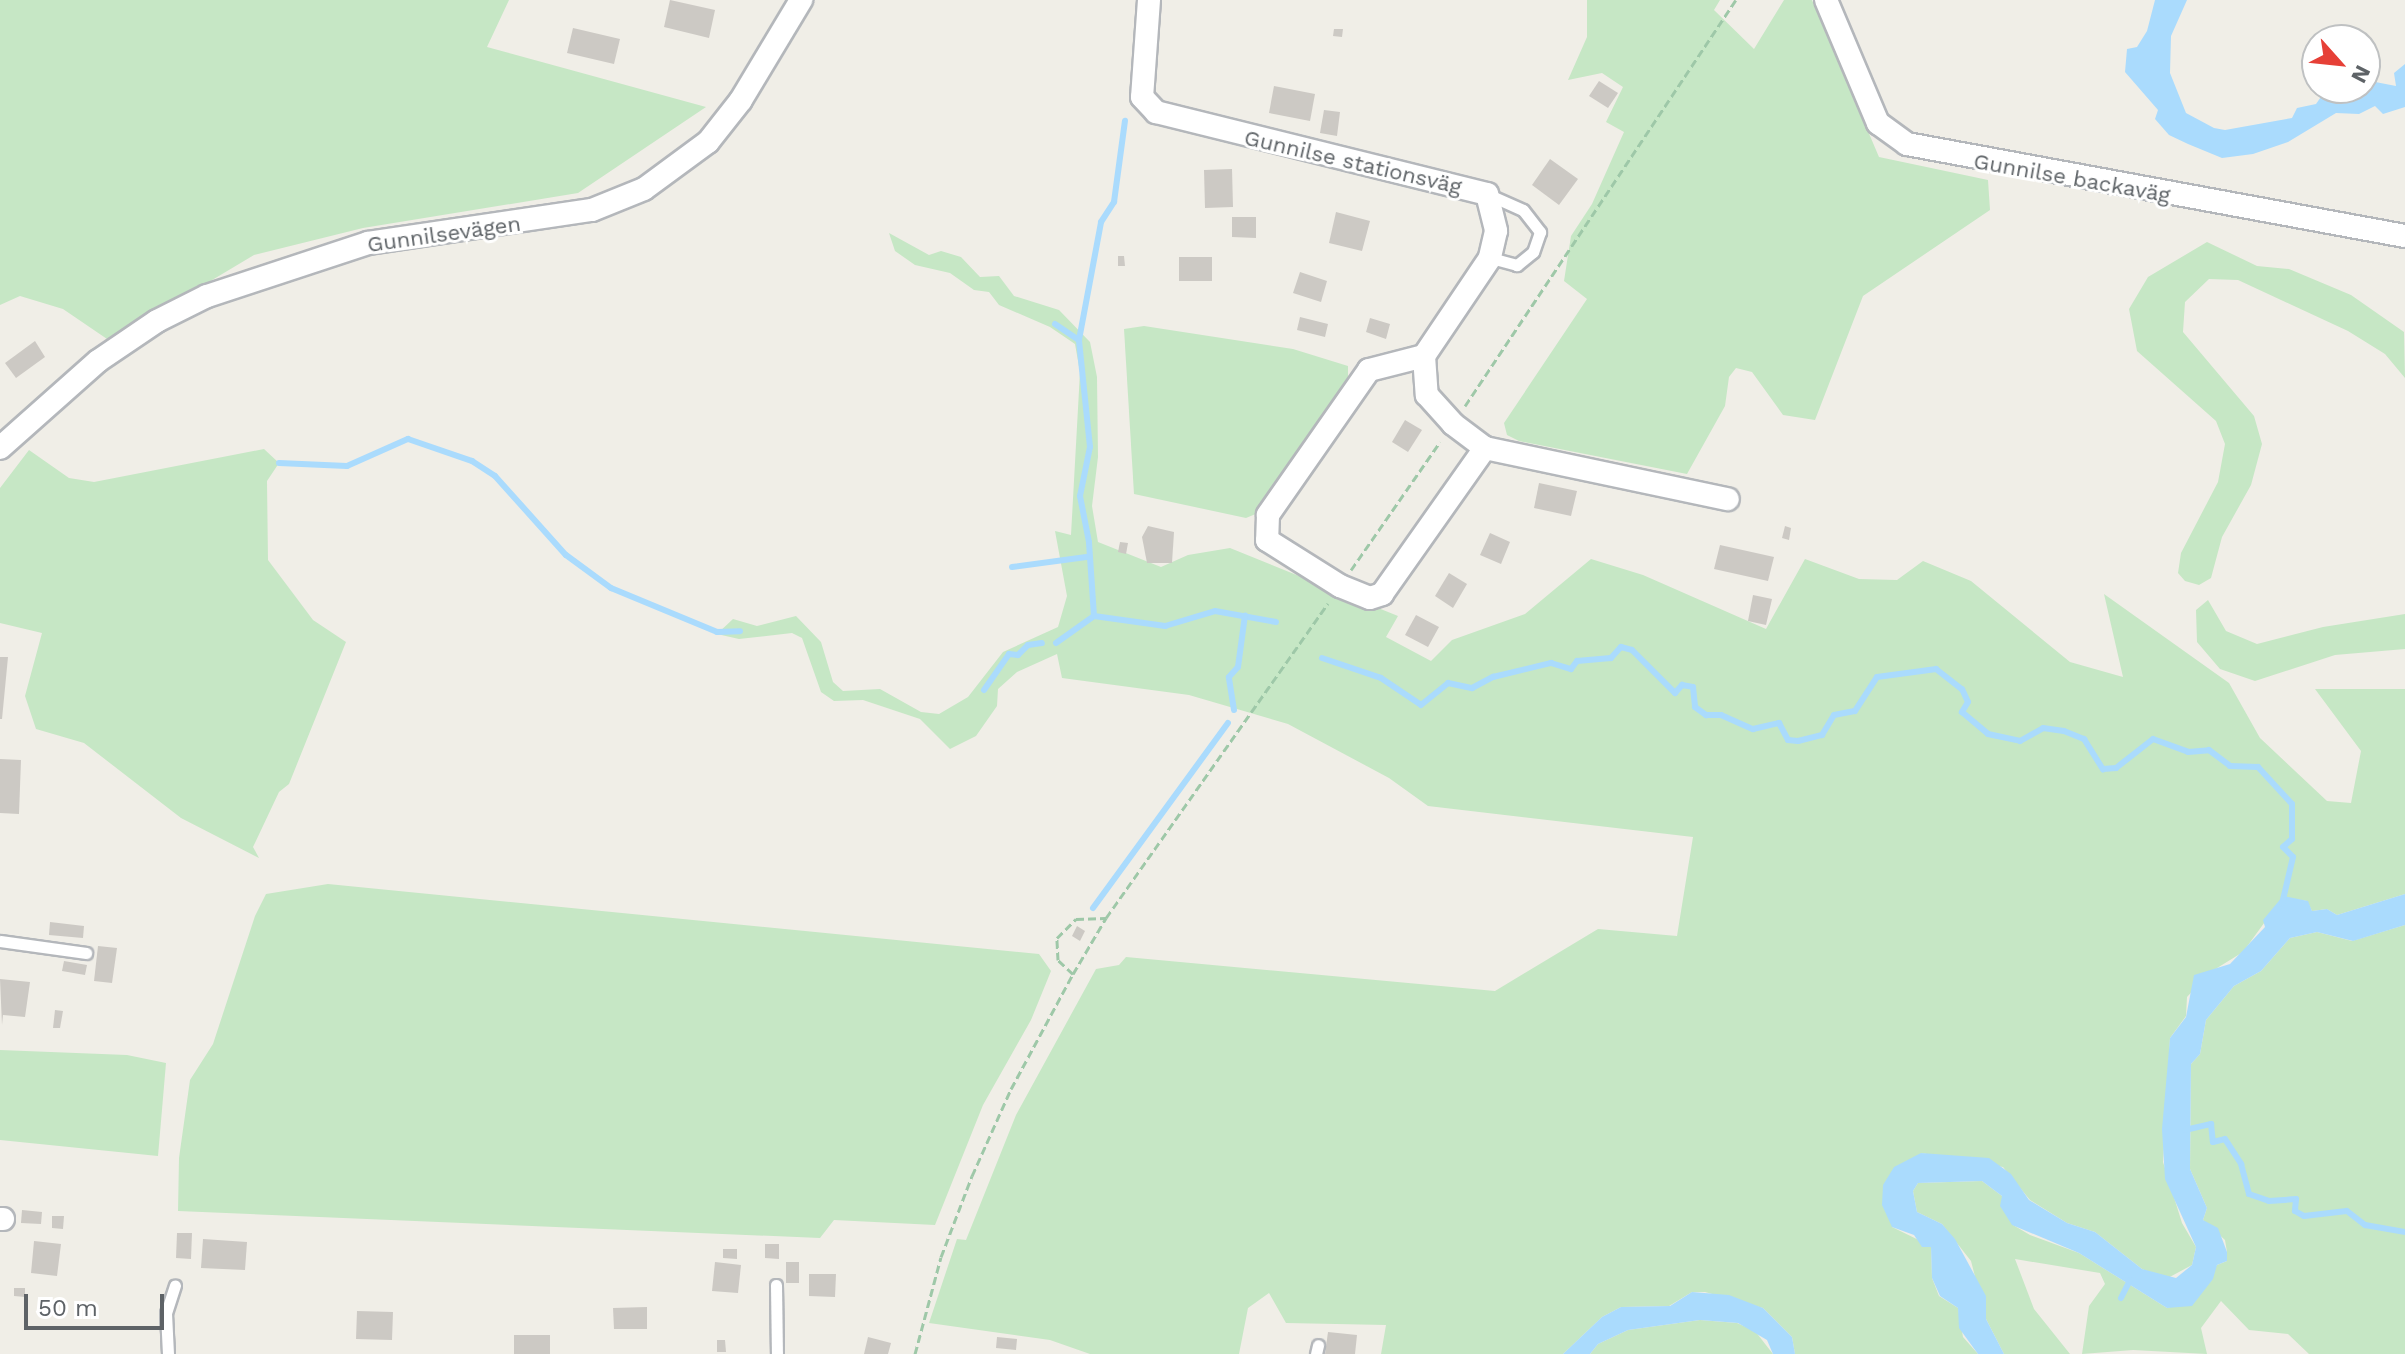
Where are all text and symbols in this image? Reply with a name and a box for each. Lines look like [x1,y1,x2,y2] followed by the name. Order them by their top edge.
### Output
[2301,24,2381,104] north arrow
[2346,61,2376,87] text: N
[1242,124,1464,200] street label: Gunnilse stationsväg
[1972,148,2172,208] street label: Gunnilse backaväg
[365,210,523,258] street label: Gunnilsevägen
[28,1278,168,1328] scale bar
[38,1294,98,1322] text: 50 m

